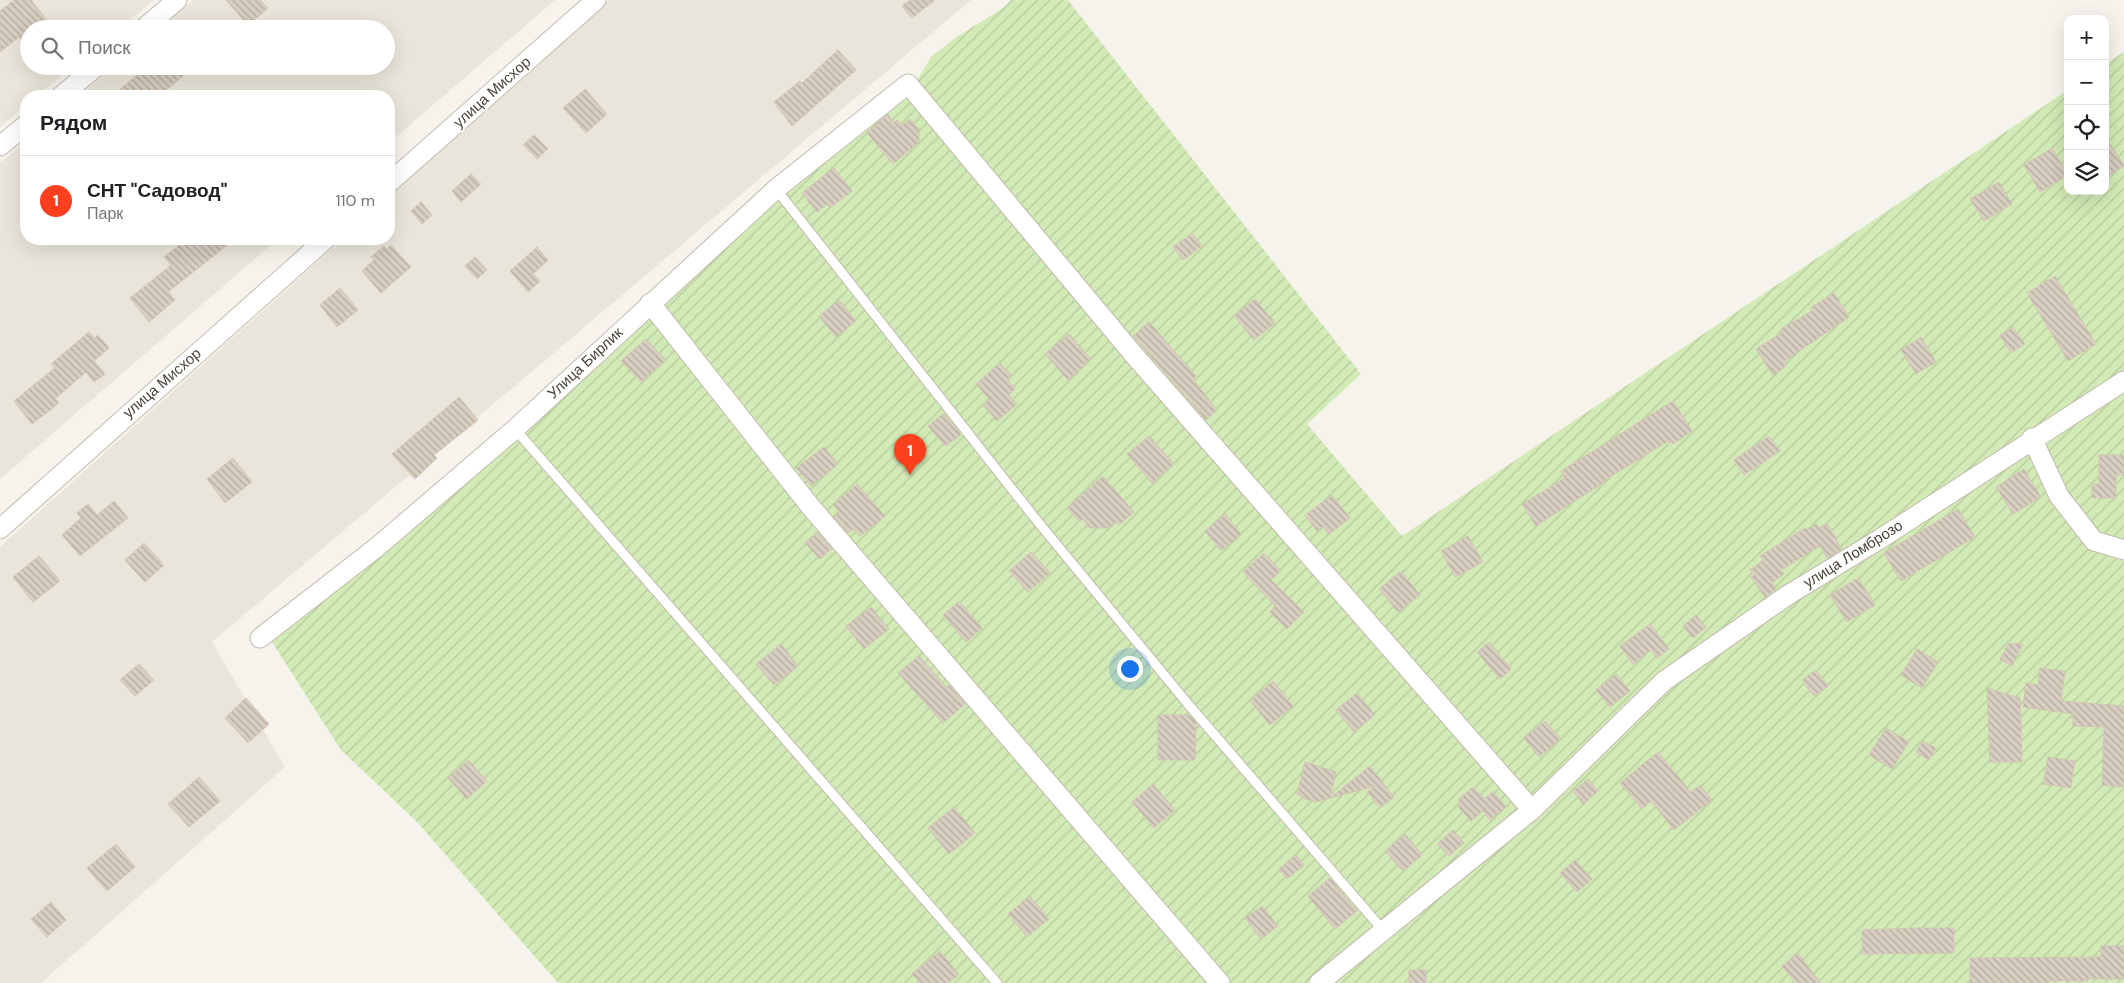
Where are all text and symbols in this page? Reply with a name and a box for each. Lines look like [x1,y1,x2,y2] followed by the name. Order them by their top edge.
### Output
[2064,15,2109,195] map controls
[2064,15,2109,60] button: +
[20,20,395,75] search box
[38,34,66,62] icon: search
[78,35,131,60] text: Поиск
[449,52,535,132] street label: улица Мисхор
[2064,60,2109,105] button: −
[2064,105,2109,150] button: locate
[40,109,107,137] text: Рядом
[2064,150,2109,195] button: layers
[87,178,228,203] text: СНТ "Садовод"
[53,190,59,211] text: 1
[336,190,375,211] text: 110 m
[87,203,123,224] text: Парк
[543,323,627,403] street label: Улица Бирлик
[119,343,205,423] street label: улица Мисхор
[894,434,926,475] pin: 1
[1799,515,1907,593] street label: улица Ломброзо
[1117,656,1143,682] your location

